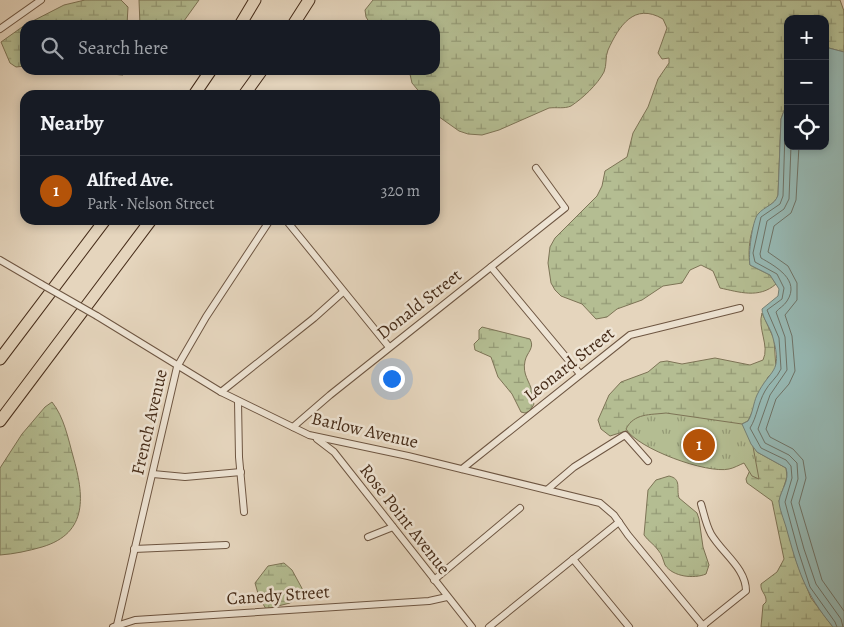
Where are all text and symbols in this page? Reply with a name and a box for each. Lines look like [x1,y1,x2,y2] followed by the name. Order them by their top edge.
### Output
[784,15,829,150] map controls
[784,15,829,60] button: +
[20,20,440,75] search box
[38,34,66,62] icon: search
[78,35,168,61] text: Search here
[784,60,829,105] button: −
[784,105,829,150] button: locate
[40,109,103,137] text: Nearby
[87,167,174,193] text: Alfred Ave.
[53,180,59,202] text: 1
[381,180,420,202] text: 320 m
[87,193,214,215] text: Park · Nelson Street
[372,263,467,345] street label: Donald Street
[519,321,619,407] street label: Leonard Street
[379,366,405,392] your location
[125,367,173,477] street label: French Avenue
[309,406,421,454] street label: Barlow Avenue
[683,426,715,464] pin: 1
[354,459,456,579] street label: Rose Point Avenue
[226,579,330,611] street label: Canedy Street

